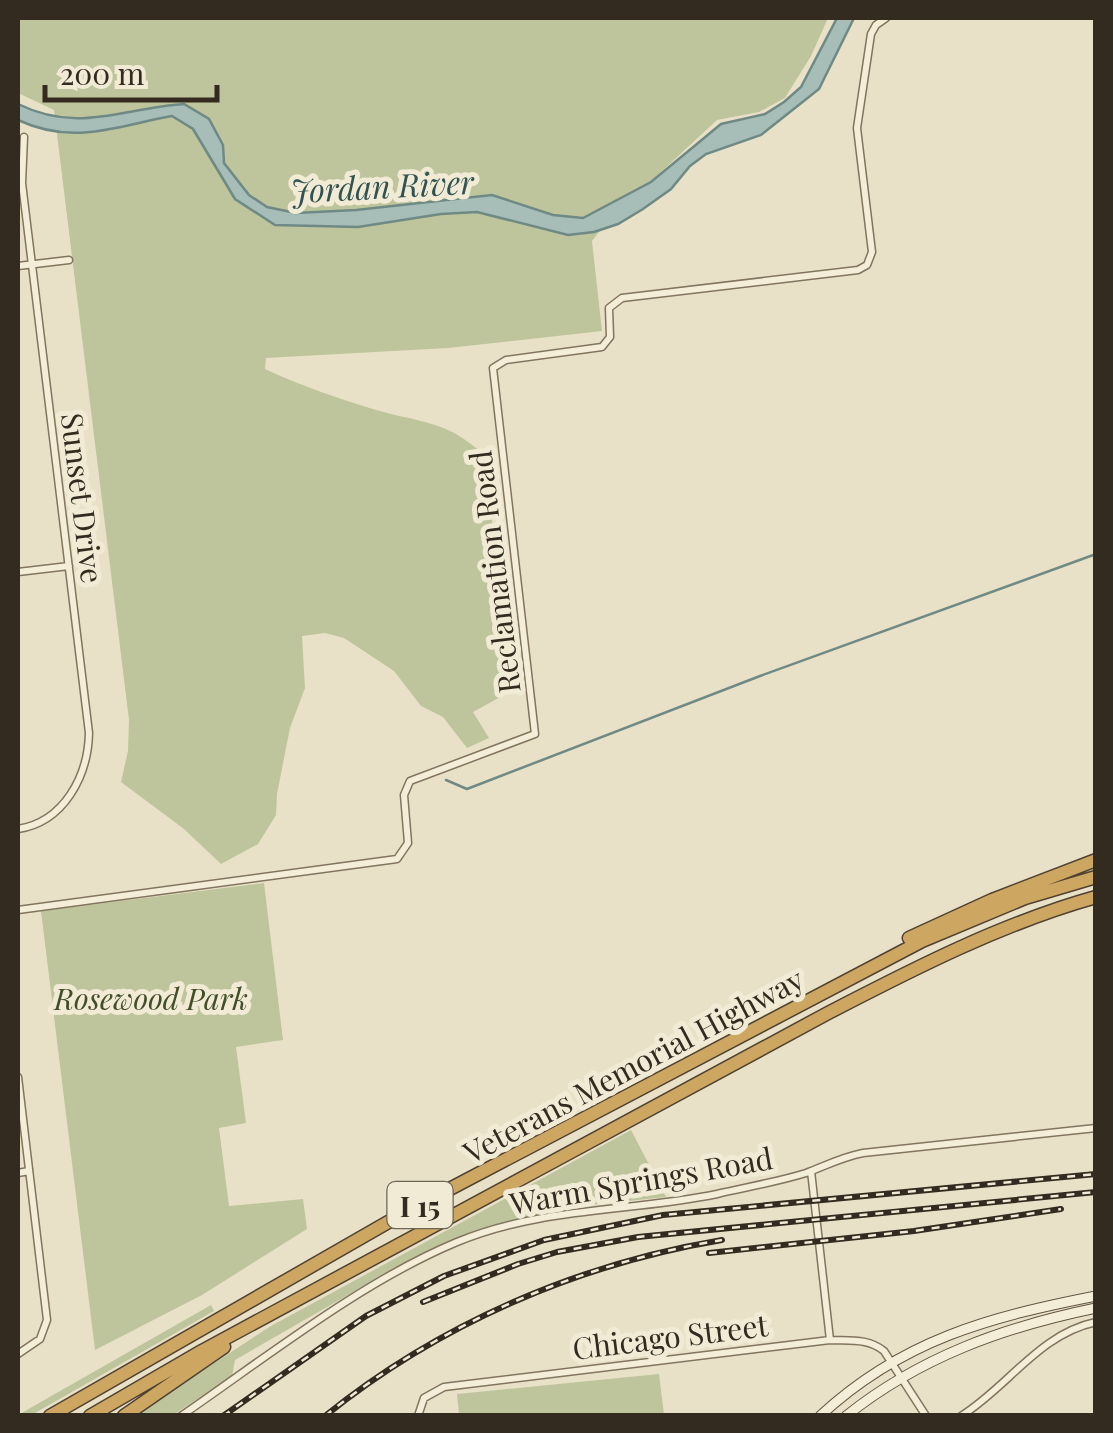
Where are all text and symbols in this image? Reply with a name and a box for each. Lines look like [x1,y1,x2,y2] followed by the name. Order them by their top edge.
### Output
[45,40,218,102] scale bar
[60,53,145,93] text: 200 m
[289,159,476,211] water label: Jordan River
[53,411,113,585] street label: Sunset Drive
[459,449,529,695] street label: Reclamation Road
[455,958,810,1172] street label: Veterans Memorial Highway
[53,978,248,1018] park label: Rosewood Park
[505,1137,776,1223] street label: Warm Springs Road
[388,1182,452,1228] road number: I 15
[570,1304,770,1368] street label: Chicago Street

